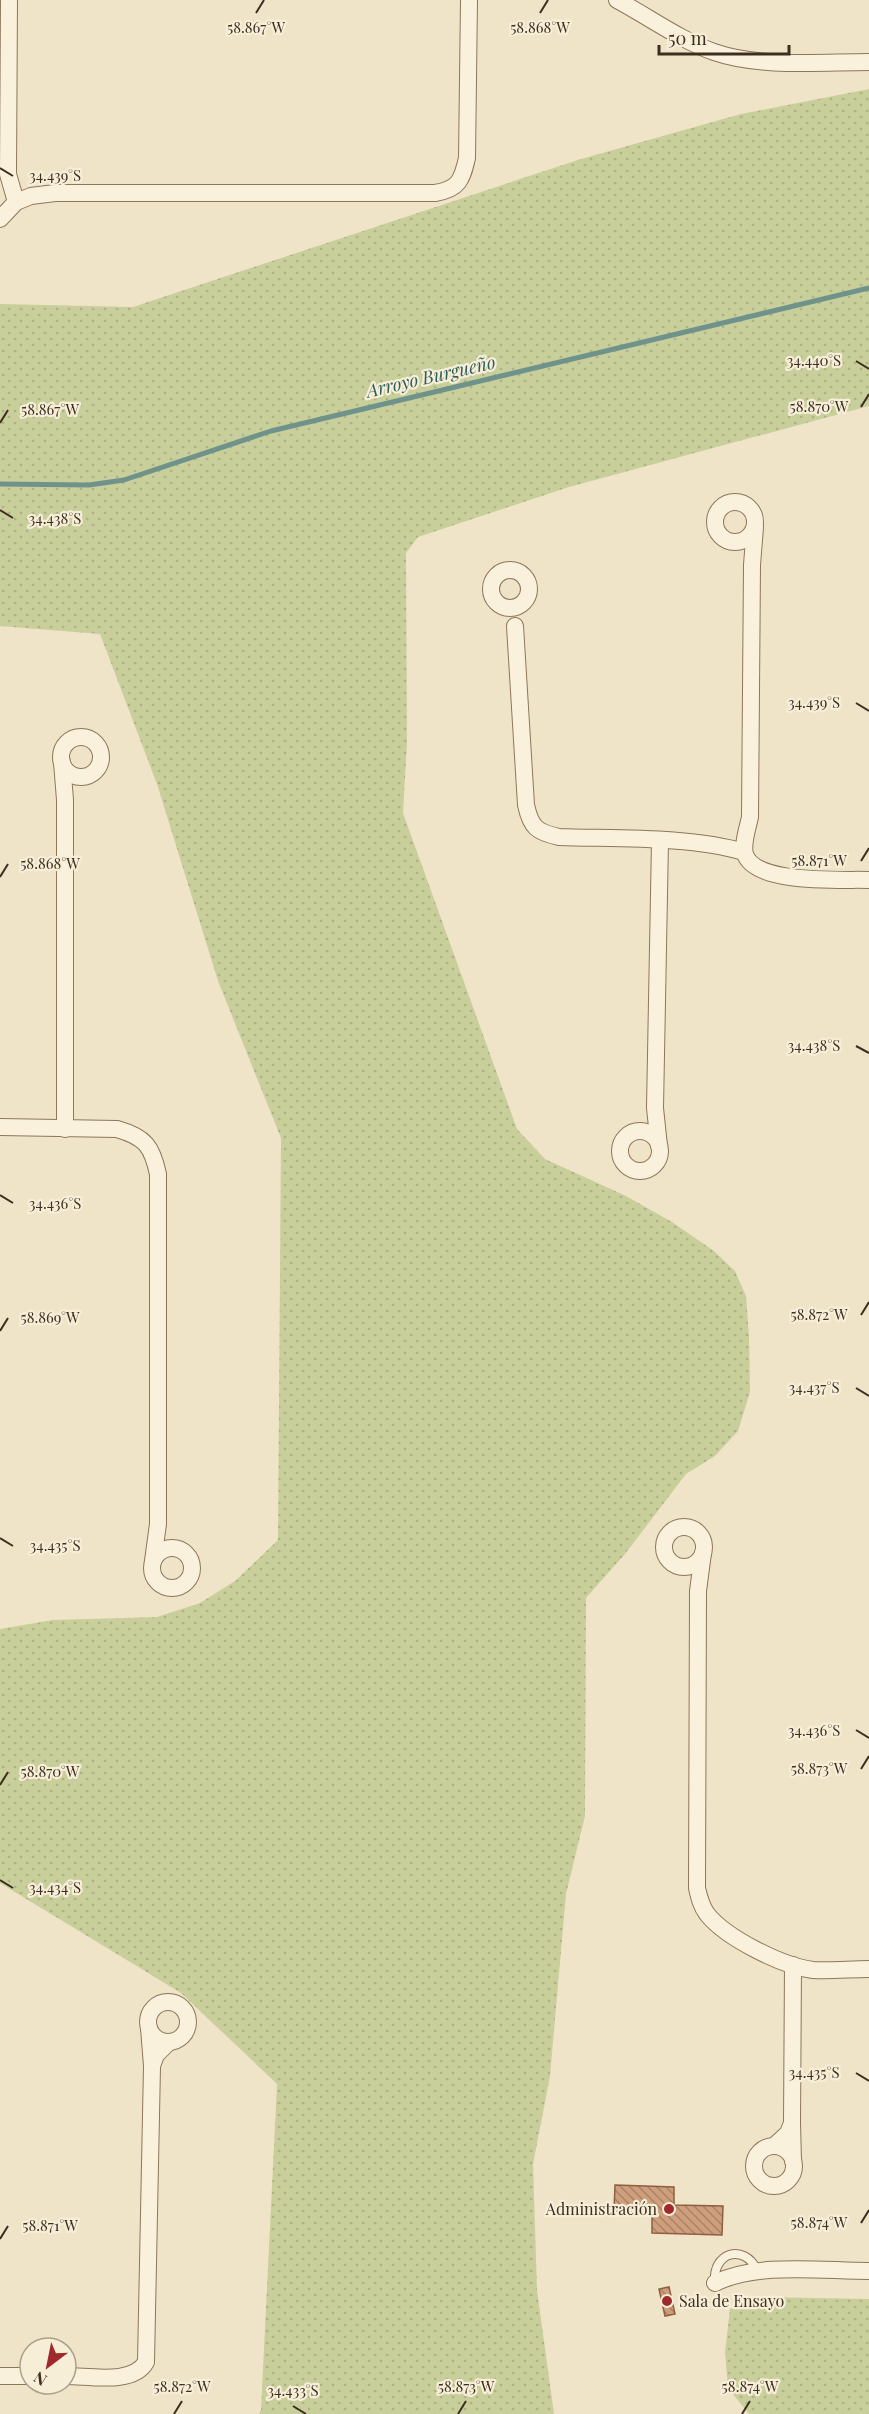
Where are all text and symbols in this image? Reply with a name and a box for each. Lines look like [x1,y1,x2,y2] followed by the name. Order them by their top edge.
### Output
[227,17,285,37] text: 58.867°W
[510,17,570,37] text: 58.868°W
[659,18,790,56] scale bar
[668,26,707,50] text: 50 m
[29,165,81,185] text: 34.439°S
[362,349,498,403] water label: Arroyo Burgueño
[787,350,841,370] text: 34.440°S
[790,396,849,416] text: 58.870°W
[21,399,79,419] text: 58.867°W
[29,508,81,528] text: 34.438°S
[788,692,840,712] text: 34.439°S
[791,850,847,870] text: 58.871°W
[20,853,80,873] text: 58.868°W
[788,1035,840,1055] text: 34.438°S
[29,1193,81,1213] text: 34.436°S
[790,1304,848,1324] text: 58.872°W
[20,1307,80,1327] text: 58.869°W
[788,1377,840,1397] text: 34.437°S
[29,1535,81,1555] text: 34.435°S
[788,1720,840,1740] text: 34.436°S
[791,1758,848,1778] text: 58.873°W
[21,1761,80,1781] text: 58.870°W
[29,1877,81,1897] text: 34.434°S
[788,2062,840,2082] text: 34.435°S
[545,2198,657,2219] place label: Administración
[662,2202,676,2216] marker: Administración
[791,2212,848,2232] text: 58.874°W
[22,2215,78,2235] text: 58.871°W
[679,2290,785,2311] place label: Sala de Ensayo
[660,2294,674,2308] marker: Sala de Ensayo
[18,2336,78,2396] north arrow
[29,2367,50,2391] text: N
[153,2376,211,2396] text: 58.872°W
[438,2376,495,2396] text: 58.873°W
[722,2376,779,2396] text: 58.874°W
[267,2380,319,2400] text: 34.433°S

